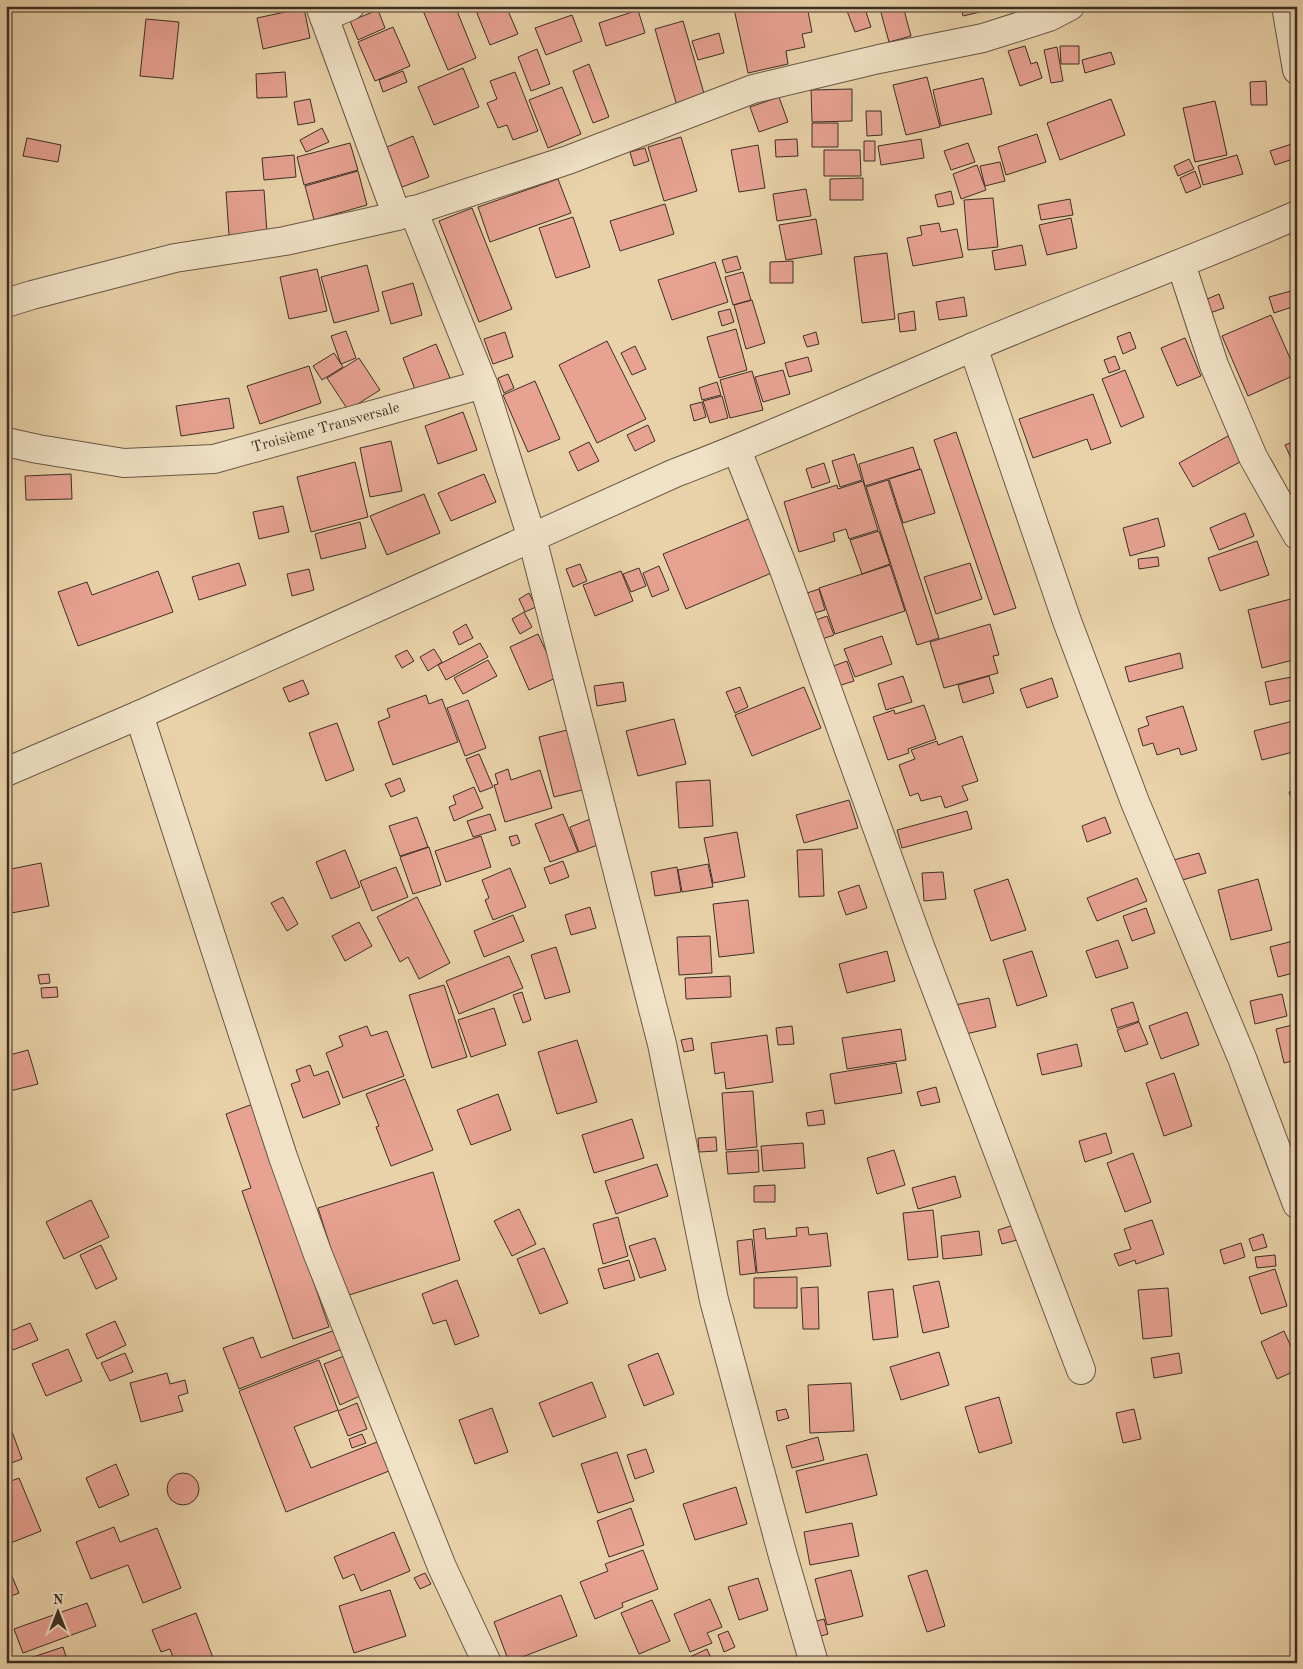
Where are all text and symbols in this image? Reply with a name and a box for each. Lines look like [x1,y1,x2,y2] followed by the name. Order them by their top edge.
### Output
[250,400,402,456] street label: Troisième Transversale
[32,1586,82,1636] north arrow
[53,1593,64,1607] text: N

